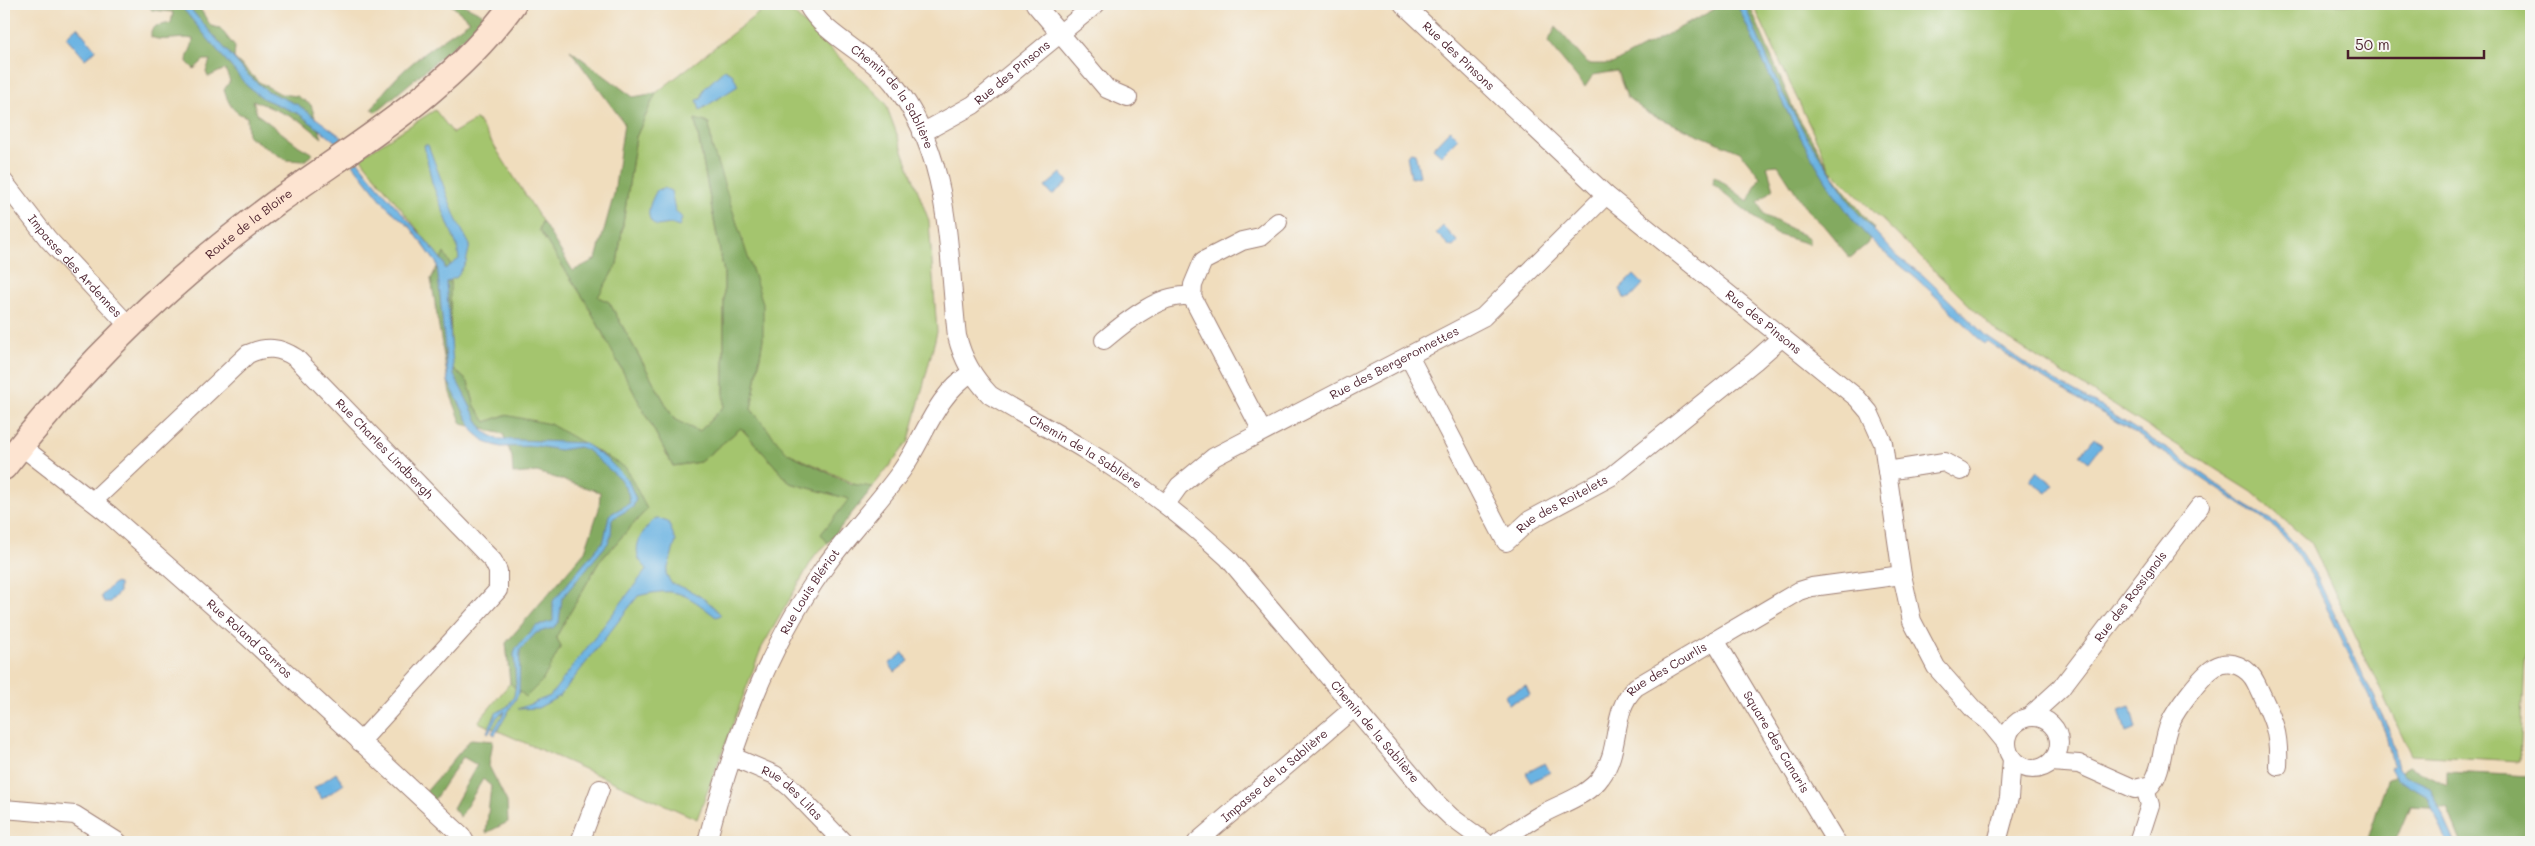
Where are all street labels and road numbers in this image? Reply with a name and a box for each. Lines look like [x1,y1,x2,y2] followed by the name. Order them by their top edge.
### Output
[1420,18,1499,93] street label: Rue des Pinsons
[970,36,1053,108] street label: Rue des Pinsons
[848,40,938,151] street label: Chemin de la Sablière
[202,185,295,262] street label: Route de la Bloire
[25,211,126,321] street label: Impasse des Ardennes
[1723,286,1805,357] street label: Rue des Pinsons
[1327,322,1461,402] street label: Rue des Bergeronnettes
[333,395,437,502] street label: Rue Charles Lindbergh
[1026,410,1145,492] street label: Chemin de la Sablière
[1512,471,1610,536] street label: Rue des Roitelets
[776,545,843,637] street label: Rue Louis Blériot
[2090,547,2170,645] street label: Rue des Rossignols
[204,595,296,681] street label: Rue Roland Garros
[1622,638,1709,699] street label: Rue des Courlis
[1328,677,1424,786] street label: Chemin de la Sablière
[1740,688,1814,796] street label: Square des Canaris
[1217,725,1331,825] street label: Impasse de la Sablière
[759,761,827,823] street label: Rue des Lilas

